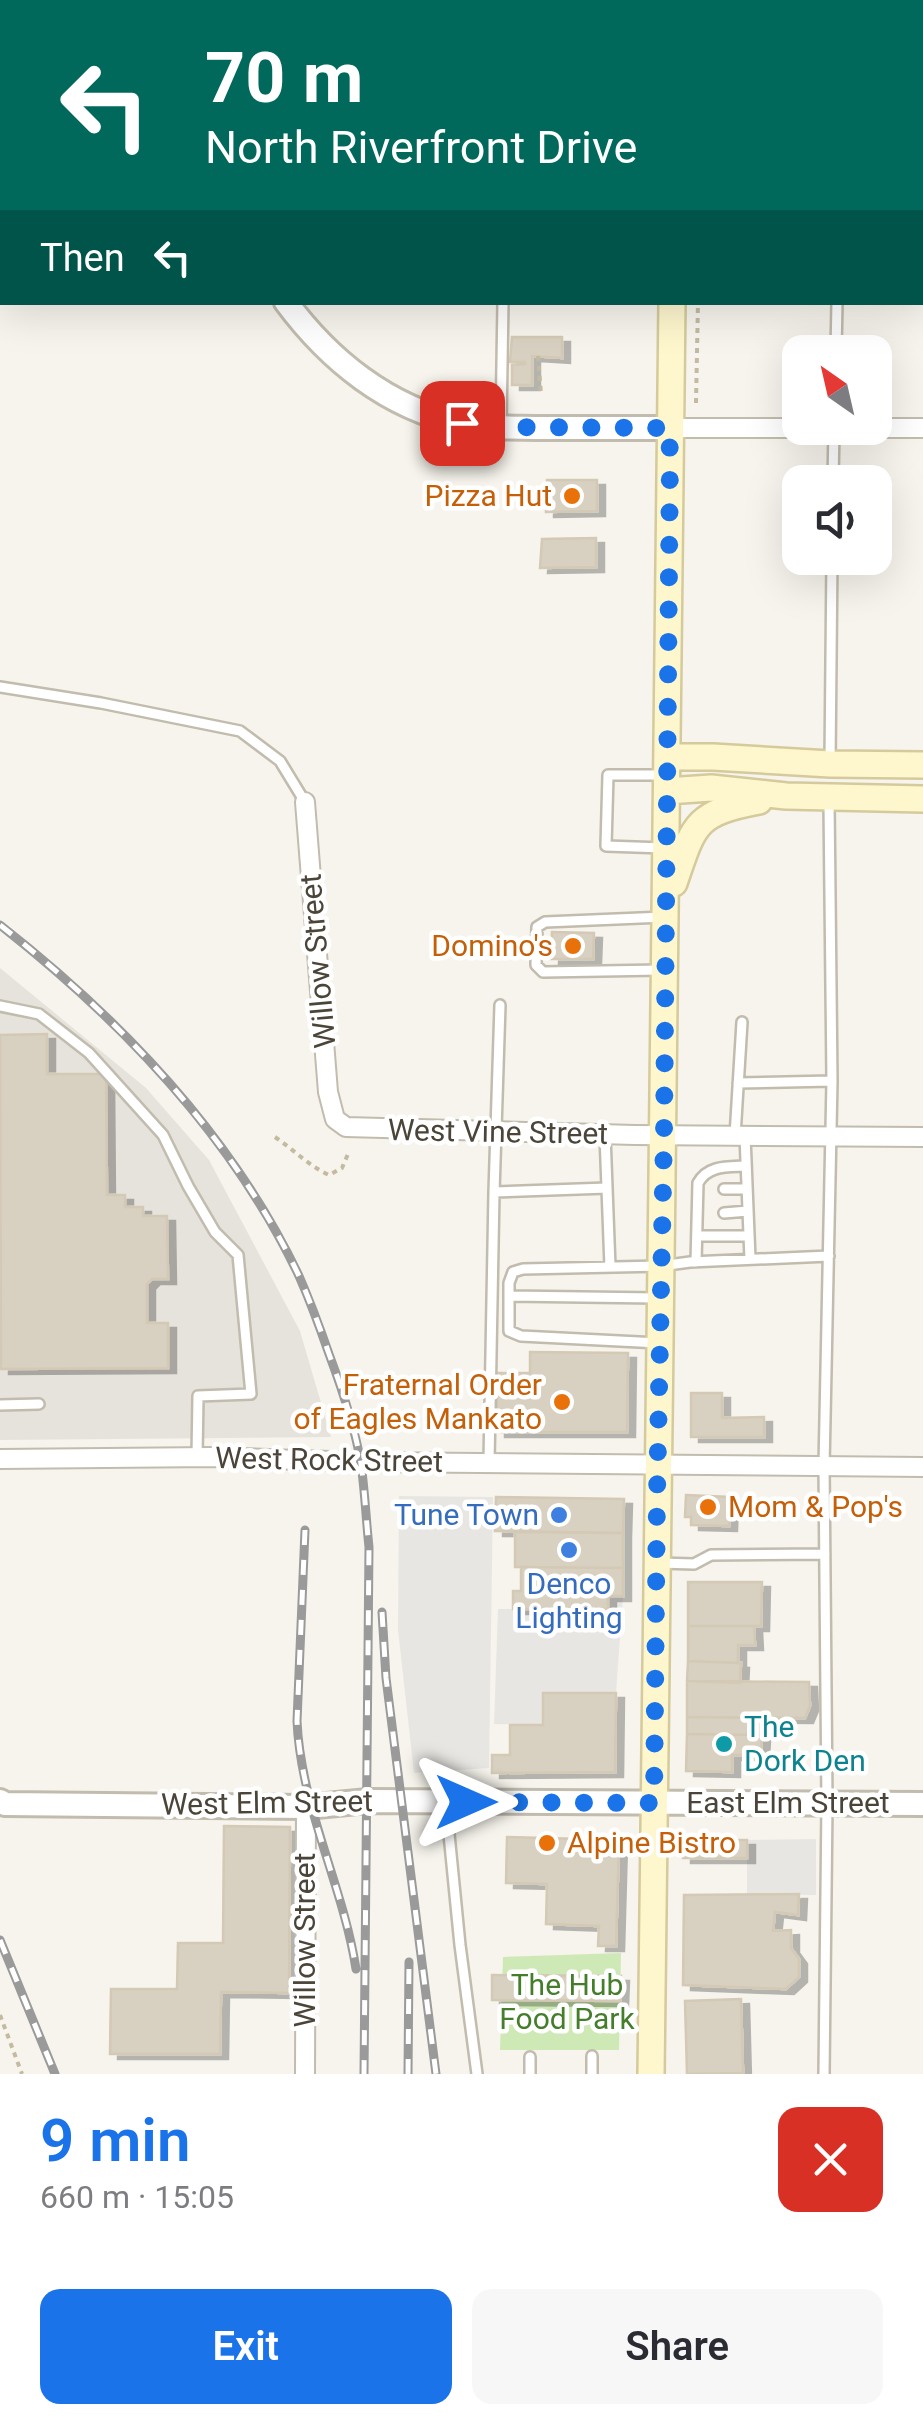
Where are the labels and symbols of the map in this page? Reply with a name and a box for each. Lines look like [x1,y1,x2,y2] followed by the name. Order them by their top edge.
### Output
[782,335,892,445] north arrow
[420,381,505,466] pin
[425,478,552,513] place label: Pizza Hut
[561,485,583,507] marker: Pizza Hut
[292,872,343,1050] street label: Willow Street
[431,928,553,963] place label: Domino's
[562,935,584,957] marker: Domino's
[388,1112,608,1151] street label: West Vine Street
[293,1367,542,1436] place label: Fraternal Order of Eagles Mankato
[551,1391,573,1413] marker: Fraternal Order of Eagles Mankato
[215,1440,443,1479] street label: West Rock Street
[728,1489,903,1524] place label: Mom & Pop's
[697,1496,719,1518] marker: Mom & Pop's
[394,1497,539,1532] place label: Tune Town
[548,1504,570,1526] marker: Tune Town
[558,1539,580,1561] marker: Denco Lighting
[515,1566,623,1635] place label: Denco Lighting
[744,1709,866,1778] place label: The Dork Den
[713,1733,735,1755] marker: The Dork Den
[414,1750,518,1854] position arrow
[161,1783,373,1822] street label: West Elm Street
[686,1785,890,1820] street label: East Elm Street
[567,1825,736,1860] place label: Alpine Bistro
[536,1832,558,1854] marker: Alpine Bistro
[287,1853,322,2027] street label: Willow Street
[499,1967,635,2036] park label: The Hub Food Park

